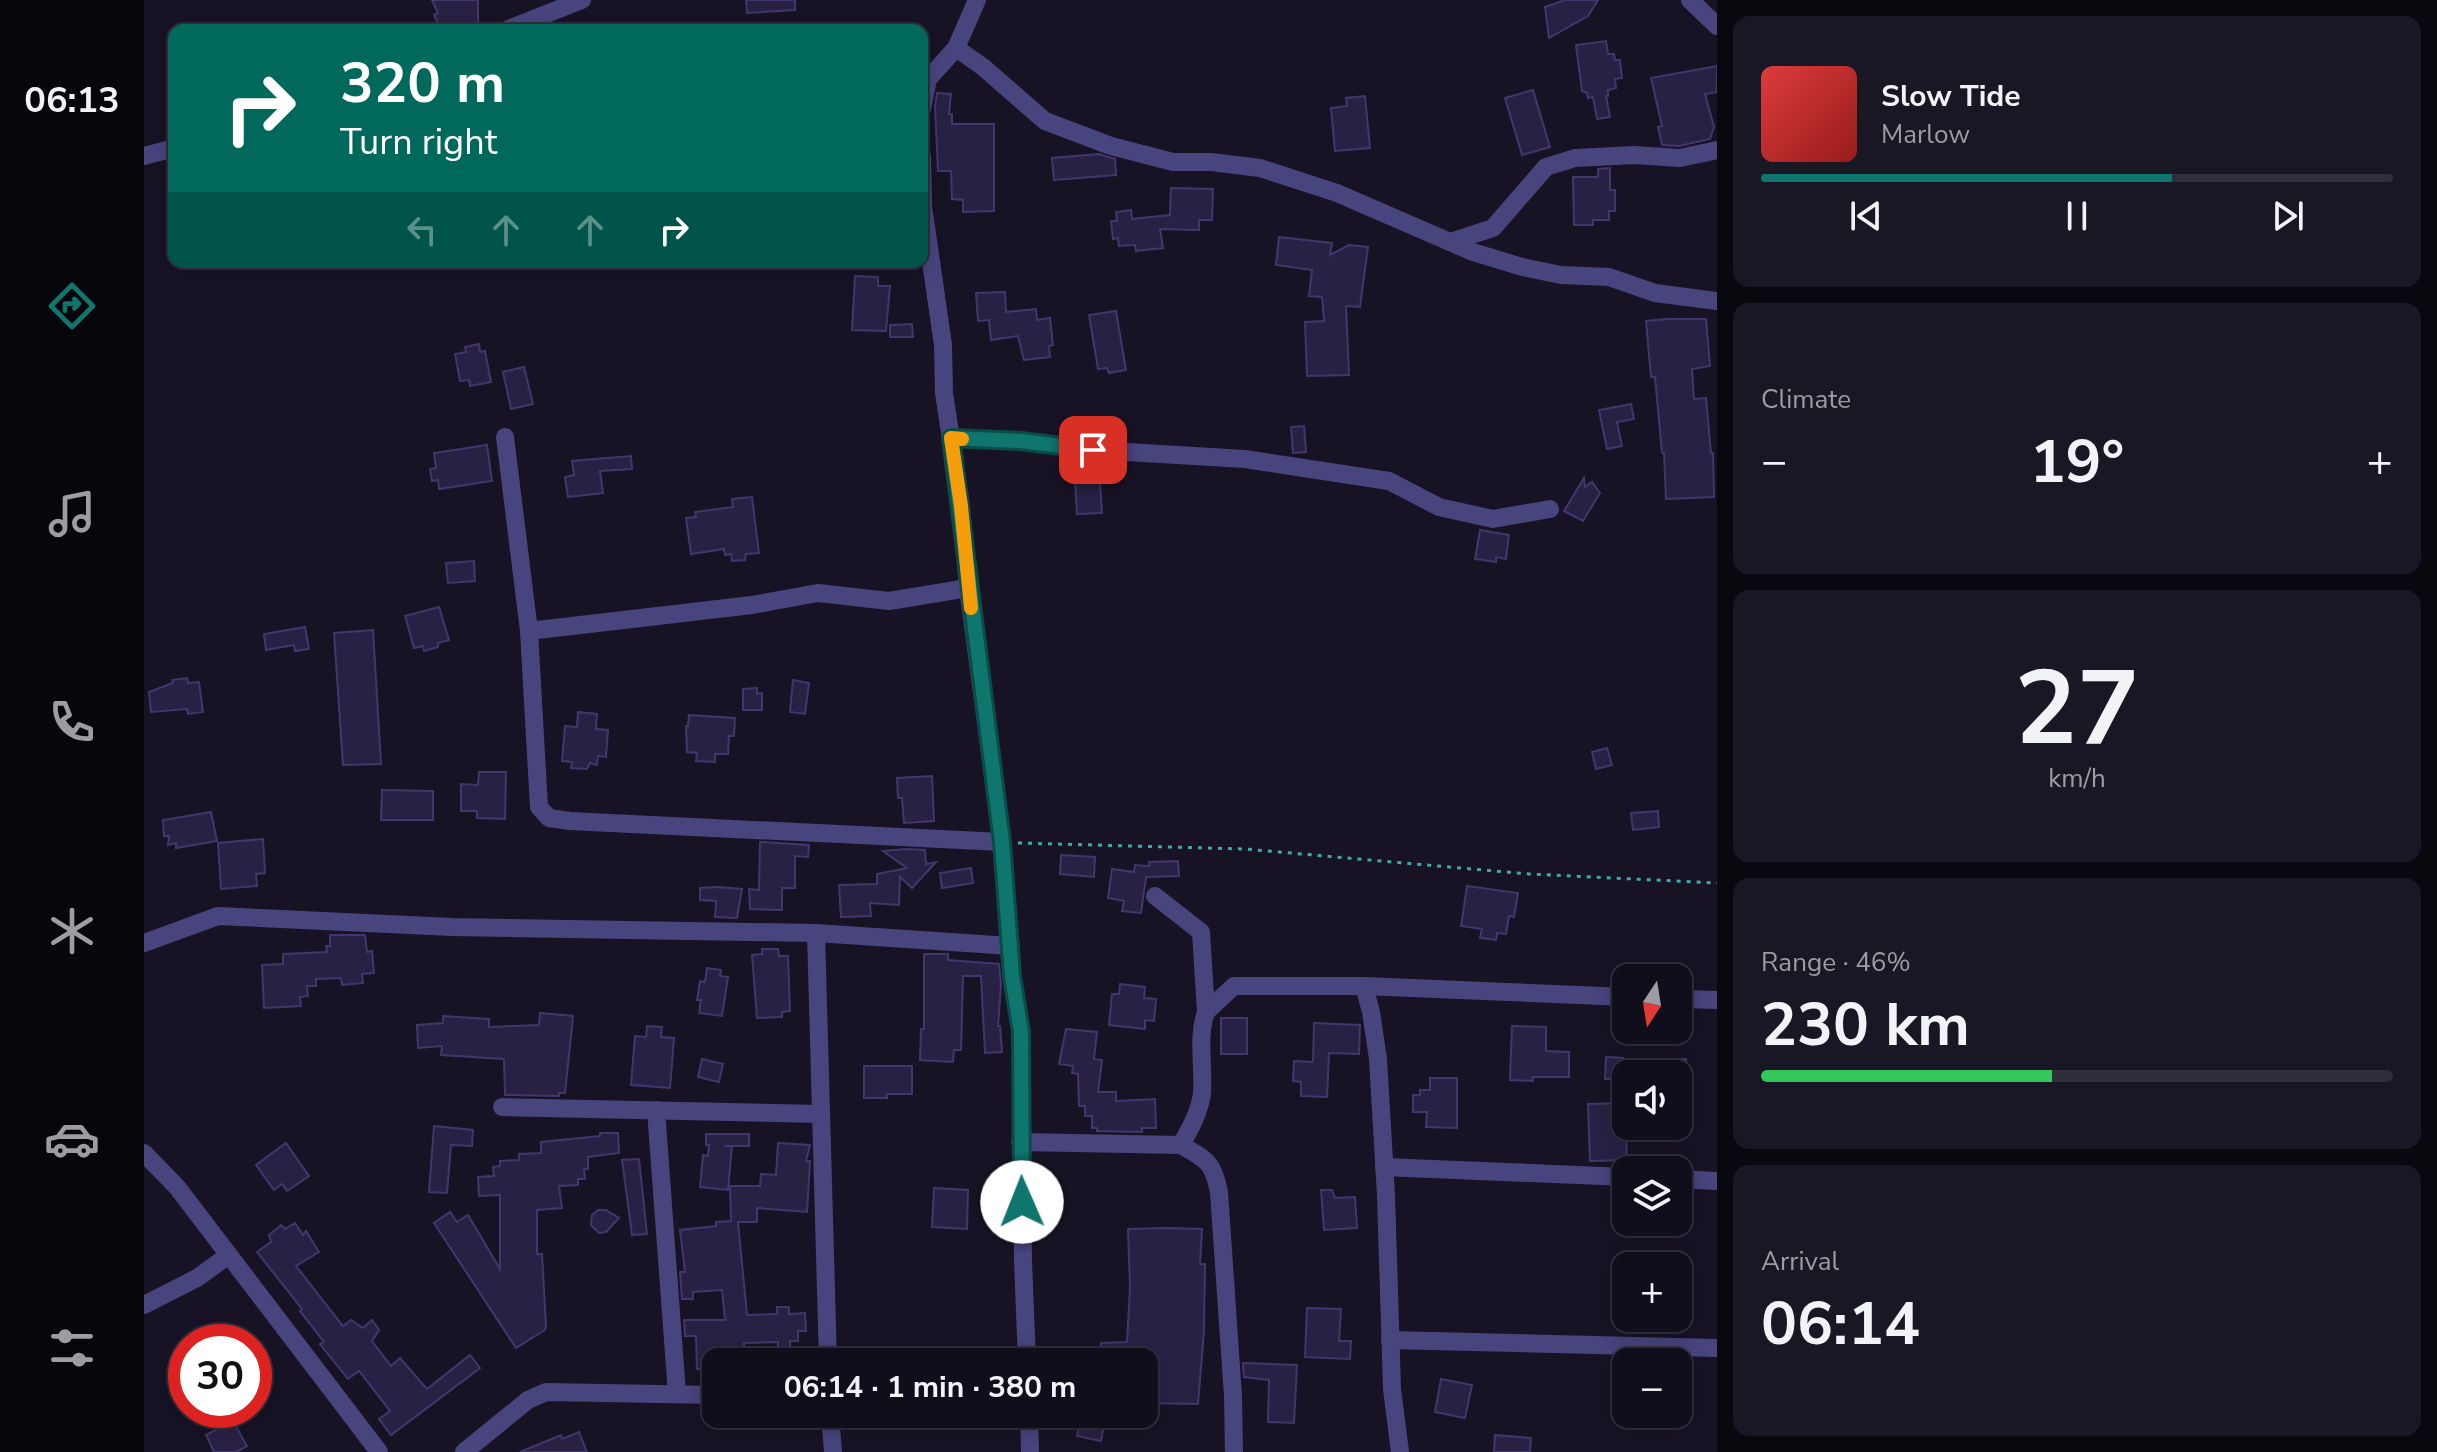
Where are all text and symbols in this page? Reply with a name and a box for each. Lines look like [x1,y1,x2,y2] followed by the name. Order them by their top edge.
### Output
[340,45,505,122] text: 320 m
[208,56,312,160] icon: right
[24,76,120,125] text: 06:13
[1881,76,2021,117] text: Slow Tide
[1881,117,1970,152] text: Marlow
[340,118,497,167] text: Turn right
[1844,194,1888,238] icon: previous
[2055,194,2099,238] icon: pause
[2266,194,2310,238] icon: next
[400,208,444,252] icon: left
[484,208,528,252] icon: ahead
[568,208,612,252] icon: ahead
[652,208,696,252] icon: right
[44,278,100,334] icon: directions
[1761,382,1851,417] text: Climate
[1059,416,1127,484] pin
[2030,421,2124,503] text: 19°
[1071,428,1115,472] icon: arrive
[1761,432,1787,492] text: −
[2367,432,2393,492] text: +
[44,486,100,542] icon: music
[2015,638,2139,780] text: 27
[44,694,100,750] icon: phone
[2048,761,2106,796] text: km/h
[44,903,100,959] icon: climate
[1761,945,1911,980] text: Range · 46%
[1612,964,1692,1044] north arrow
[1612,964,1692,1428] map controls
[1761,984,1970,1066] text: 230 km
[1612,1060,1692,1140] button: sound
[44,1111,100,1167] icon: car
[1612,1156,1692,1236] button: layers
[980,1160,1064,1244] position arrow
[1761,1244,1839,1279] text: Arrival
[1612,1252,1692,1332] button: +
[1761,1283,1920,1365] text: 06:14
[44,1320,100,1376] icon: filters
[168,1324,272,1428] speed limit sign: 30
[1612,1348,1692,1428] button: −
[784,1367,1076,1408] text: 06:14 · 1 min · 380 m

